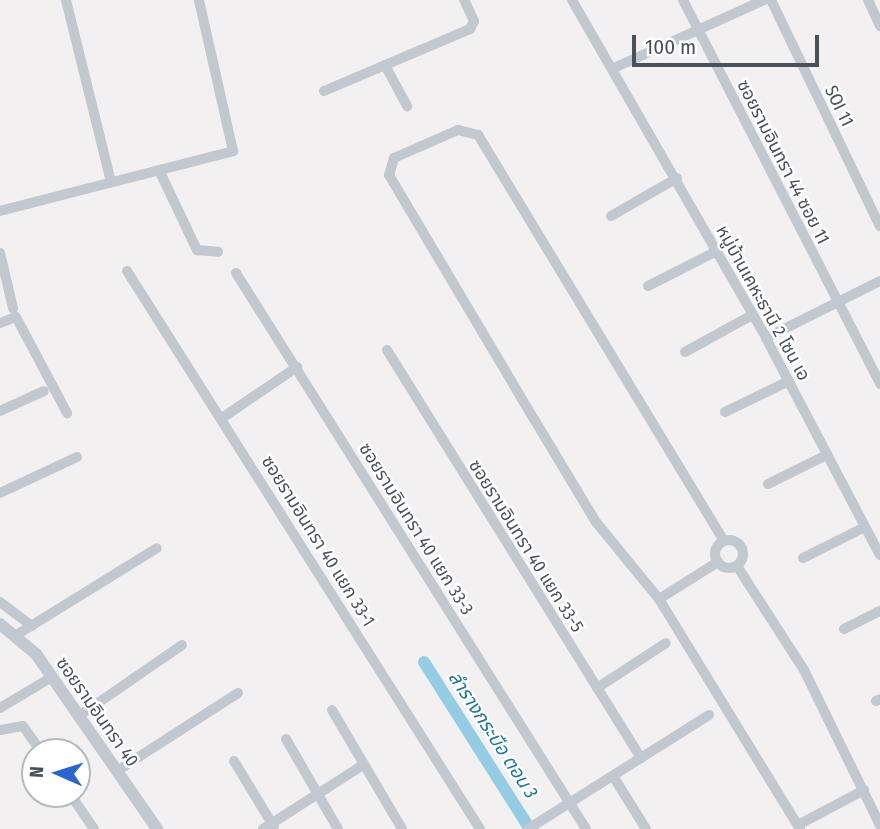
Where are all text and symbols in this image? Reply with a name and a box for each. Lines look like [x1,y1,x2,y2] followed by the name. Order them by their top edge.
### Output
[635,21,822,65] scale bar
[645,34,696,60] text: 100 m
[732,76,834,248] street label: ซอยรามอินทรา 44 ซอย 11
[820,82,858,130] street label: SOI 11
[711,222,815,384] street label: หมู่บ้านเคหะธานี 2 โซน เอ
[354,439,478,619] street label: ซอยรามอินทรา 40 แยก 33-3
[257,452,379,630] street label: ซอยรามอินทรา 40 แยก 33-1
[464,456,588,636] street label: ซอยรามอินทรา 40 แยก 33-5
[51,653,143,771] street label: ซอยรามอินทรา 40
[443,667,543,803] water label: ลำรางกระบือ ตอน 3
[21,738,91,808] north arrow
[25,766,48,778] text: N

